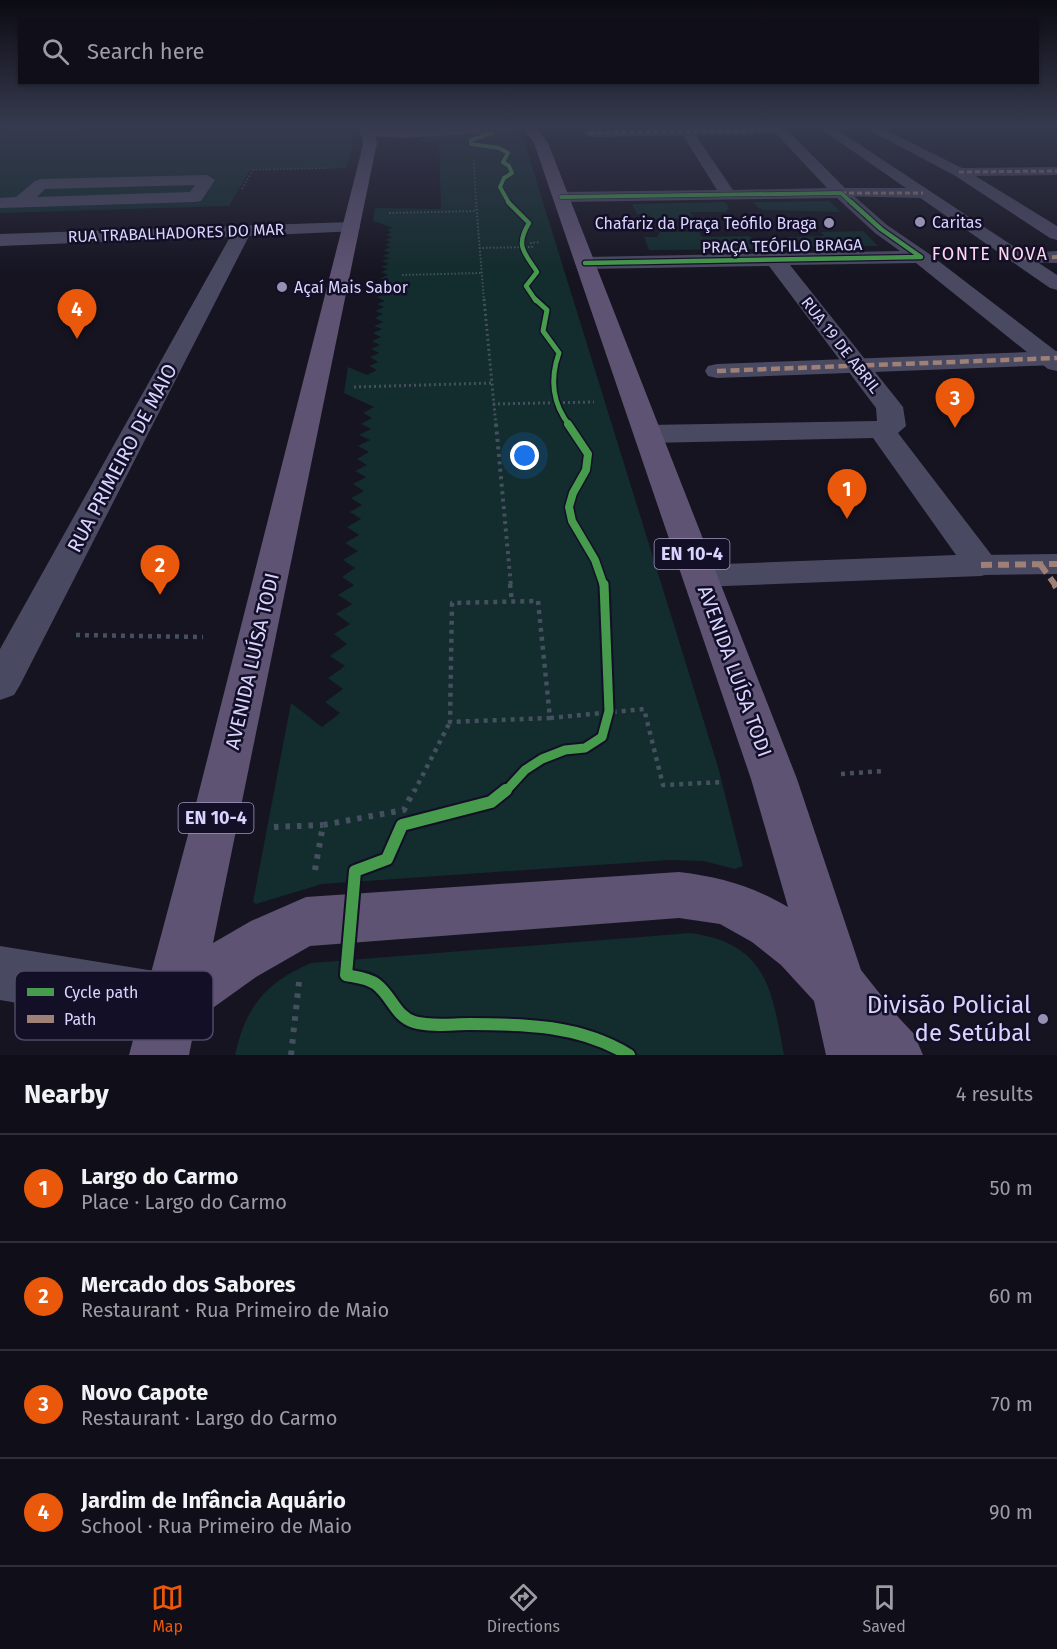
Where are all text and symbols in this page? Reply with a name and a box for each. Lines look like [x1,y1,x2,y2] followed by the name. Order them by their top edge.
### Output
[18,18,1039,84] search box
[39,35,72,68] icon: search
[87,38,205,65] text: Search here
[932,213,982,232] place label: Caritas
[595,214,817,234] place label: Chafariz da Praça Teófilo Braga
[913,215,927,229] marker: Caritas
[822,216,836,230] marker: Chafariz da Praça Teófilo Braga
[67,220,285,246] street label: RUA TRABALHADORES DO MAR
[701,234,863,258] street label: PRAÇA TEÓFILO BRAGA
[932,243,1048,265] district label: FONTE NOVA
[294,278,409,298] place label: Açaí Mais Sabor
[275,280,289,294] marker: Açaí Mais Sabor
[58,290,97,339] pin: 4
[797,293,885,397] street label: RUA 19 DE ABRIL
[62,360,182,556] street label: RUA PRIMEIRO DE MAIO
[936,378,974,428] pin: 3
[510,441,539,470] your location
[828,470,866,519] pin: 1
[654,539,730,569] road number: EN 10-4
[140,546,180,595] pin: 2
[220,570,284,752] street label: AVENIDA LUÍSA TODI
[693,582,777,760] street label: AVENIDA LUÍSA TODI
[178,803,254,833] road number: EN 10-4
[15,971,213,1040] legend
[64,983,138,1002] text: Cycle path
[867,991,1031,1047] place label: Divisão Policial de Setúbal
[64,1010,96,1029] text: Path
[1036,1012,1050,1026] marker: Divisão Policial de Setúbal
[24,1079,109,1110] text: Nearby
[956,1082,1033,1106] text: 4 results
[81,1163,238,1190] text: Largo do Carmo
[39,1176,48,1200] text: 1
[989,1176,1033,1200] text: 50 m
[81,1190,287,1214] text: Place · Largo do Carmo
[81,1271,296,1298] text: Mercado dos Sabores
[38,1284,49,1308] text: 2
[989,1284,1033,1308] text: 60 m
[81,1298,389,1322] text: Restaurant · Rua Primeiro de Maio
[81,1379,208,1406] text: Novo Capote
[38,1392,49,1416] text: 3
[991,1392,1033,1416] text: 70 m
[81,1406,337,1430] text: Restaurant · Largo do Carmo
[81,1487,346,1514] text: Jardim de Infância Aquário
[38,1500,49,1524] text: 4
[989,1500,1033,1524] text: 90 m
[81,1514,352,1538] text: School · Rua Primeiro de Maio
[151,1581,184,1636] tab: Map
[487,1581,560,1636] tab: Directions
[862,1581,906,1636] tab: Saved

